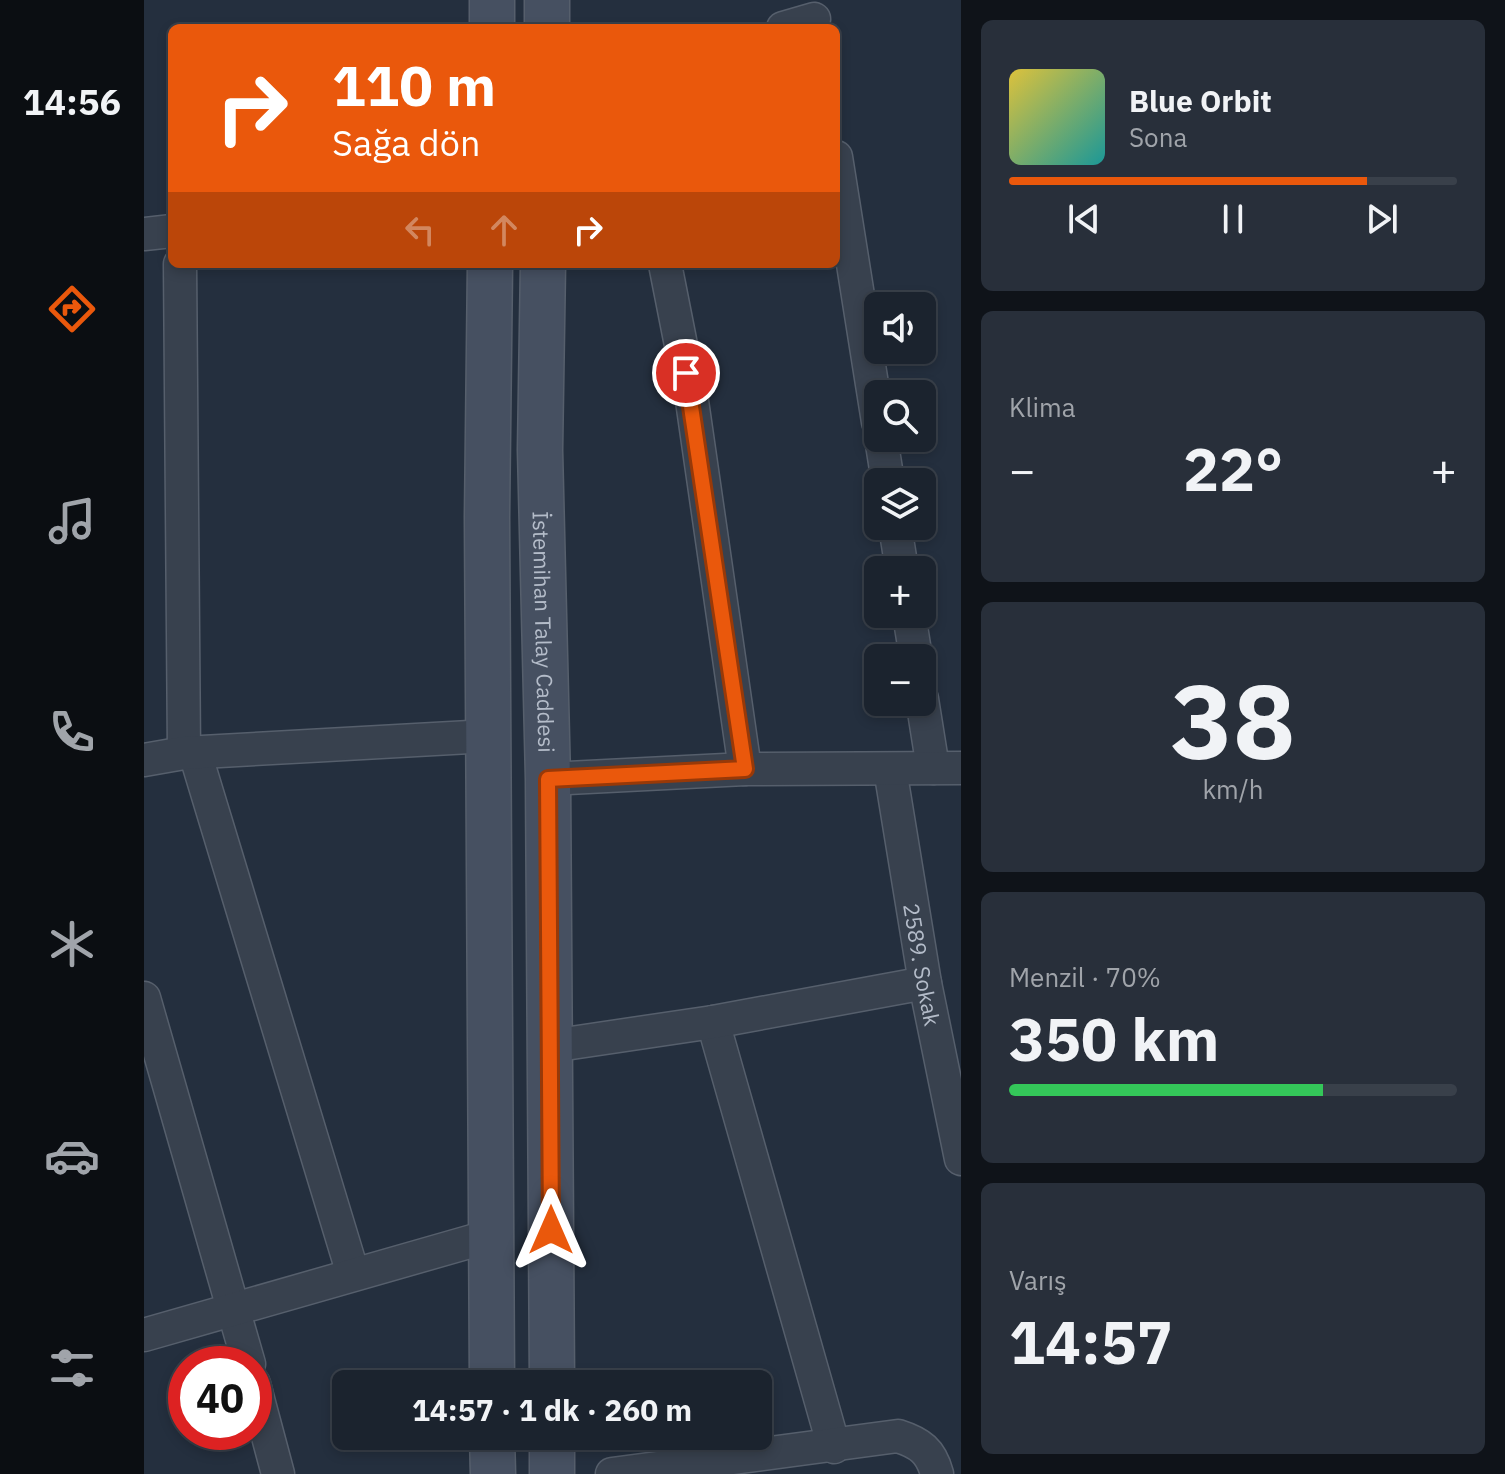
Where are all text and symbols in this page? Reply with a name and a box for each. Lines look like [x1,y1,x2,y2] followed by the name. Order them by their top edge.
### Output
[332,49,496,121] text: 110 m
[200,56,304,160] icon: right
[23,78,121,125] text: 14:56
[1129,81,1272,120] text: Blue Orbit
[332,119,480,166] text: Sağa dön
[1129,120,1187,154] text: Sona
[1062,197,1106,241] icon: previous
[1211,197,1255,241] icon: pause
[1360,197,1404,241] icon: next
[398,208,442,252] icon: left
[482,208,526,252] icon: ahead
[566,208,610,252] icon: right
[44,281,100,337] icon: directions
[864,292,936,716] map controls
[864,292,936,364] button: sound
[652,339,720,407] pin
[664,351,708,395] icon: arrive
[864,380,936,452] button: search
[1009,390,1076,424] text: Klima
[1183,429,1283,508] text: 22°
[1009,441,1035,498] text: −
[1431,441,1457,498] text: +
[864,468,936,540] button: layers
[44,493,100,549] icon: music
[527,511,562,753] street label: İstemihan Talay Caddesi
[864,556,936,628] button: +
[864,644,936,716] button: −
[1171,652,1295,788] text: 38
[44,704,100,760] icon: phone
[1202,772,1264,806] text: km/h
[898,901,948,1029] street label: 2589. Sokak
[44,916,100,972] icon: climate
[1009,960,1161,994] text: Menzil · 70%
[1009,999,1219,1078] text: 350 km
[44,1128,100,1184] icon: car
[509,1188,593,1272] position arrow
[1009,1263,1067,1297] text: Varış
[1009,1302,1173,1381] text: 14:57
[44,1340,100,1396] icon: filters
[168,1346,272,1450] speed limit sign: 40
[412,1390,692,1429] text: 14:57 · 1 dk · 260 m

